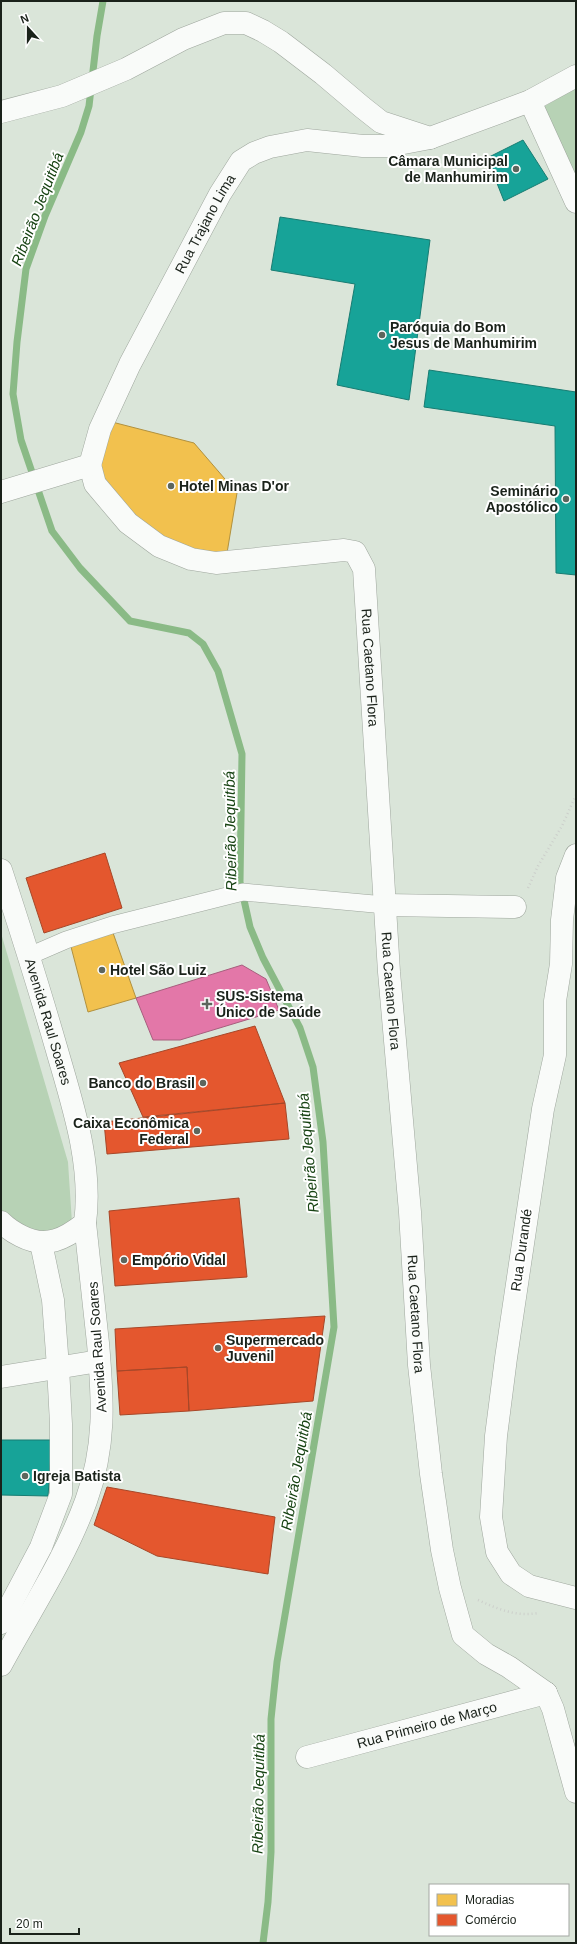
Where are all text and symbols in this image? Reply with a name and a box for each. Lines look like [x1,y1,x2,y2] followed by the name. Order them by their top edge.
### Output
[8,8,48,48] north arrow
[19,12,30,26] text: N
[8,150,66,268] water label: Ribeirão Jequitibá
[388,153,508,185] place label: Câmara Municipal de Manhumirim
[511,164,521,174] marker: Câmara Municipal de Manhumirim
[171,171,239,276] street label: Rua Trajano Lima
[390,319,537,351] place label: Paróquia do Bom Jesus de Manhumirim
[377,330,387,340] marker: Paróquia do Bom Jesus de Manhumirim
[179,478,289,494] place label: Hotel Minas D'or
[166,481,176,491] marker: Hotel Minas D'or
[486,483,558,515] place label: Seminário Apostólico
[561,494,571,504] marker: Seminário Apostólico
[358,608,382,727] street label: Rua Caetano Flora
[220,771,240,891] water label: Ribeirão Jequitibá
[379,931,404,1051] street label: Rua Caetano Flora
[22,956,75,1087] street label: Avenida Raul Soares
[110,962,206,978] place label: Hotel São Luiz
[97,965,107,975] marker: Hotel São Luiz
[216,988,321,1020] place label: SUS-Sistema Único de Saúde
[201,998,213,1010] marker: SUS-Sistema Único de Saúde
[88,1075,195,1091] place label: Banco do Brasil
[198,1078,208,1088] marker: Banco do Brasil
[294,1092,322,1214] water label: Ribeirão Jequitibá
[73,1115,189,1147] place label: Caixa Econômica Federal
[192,1126,202,1136] marker: Caixa Econômica Federal
[507,1207,535,1292] street label: Rua Durandé
[132,1252,226,1268] place label: Empório Vidal
[405,1254,428,1374] street label: Rua Caetano Flora
[119,1255,129,1265] marker: Empório Vidal
[84,1281,110,1413] street label: Avenida Raul Soares
[226,1332,324,1364] place label: Supermercado Juvenil
[213,1343,223,1353] marker: Supermercado Juvenil
[277,1410,315,1532] water label: Ribeirão Jequitibá
[33,1468,121,1484] place label: Igreja Batista
[20,1471,30,1481] marker: Igreja Batista
[355,1699,499,1751] street label: Rua Primeiro de Março
[248,1734,268,1854] water label: Ribeirão Jequitibá
[429,1884,569,1936] legend
[465,1893,514,1907] text: Moradias
[10,1910,79,1936] scale bar
[465,1913,517,1927] text: Comércio
[16,1917,43,1931] text: 20 m

